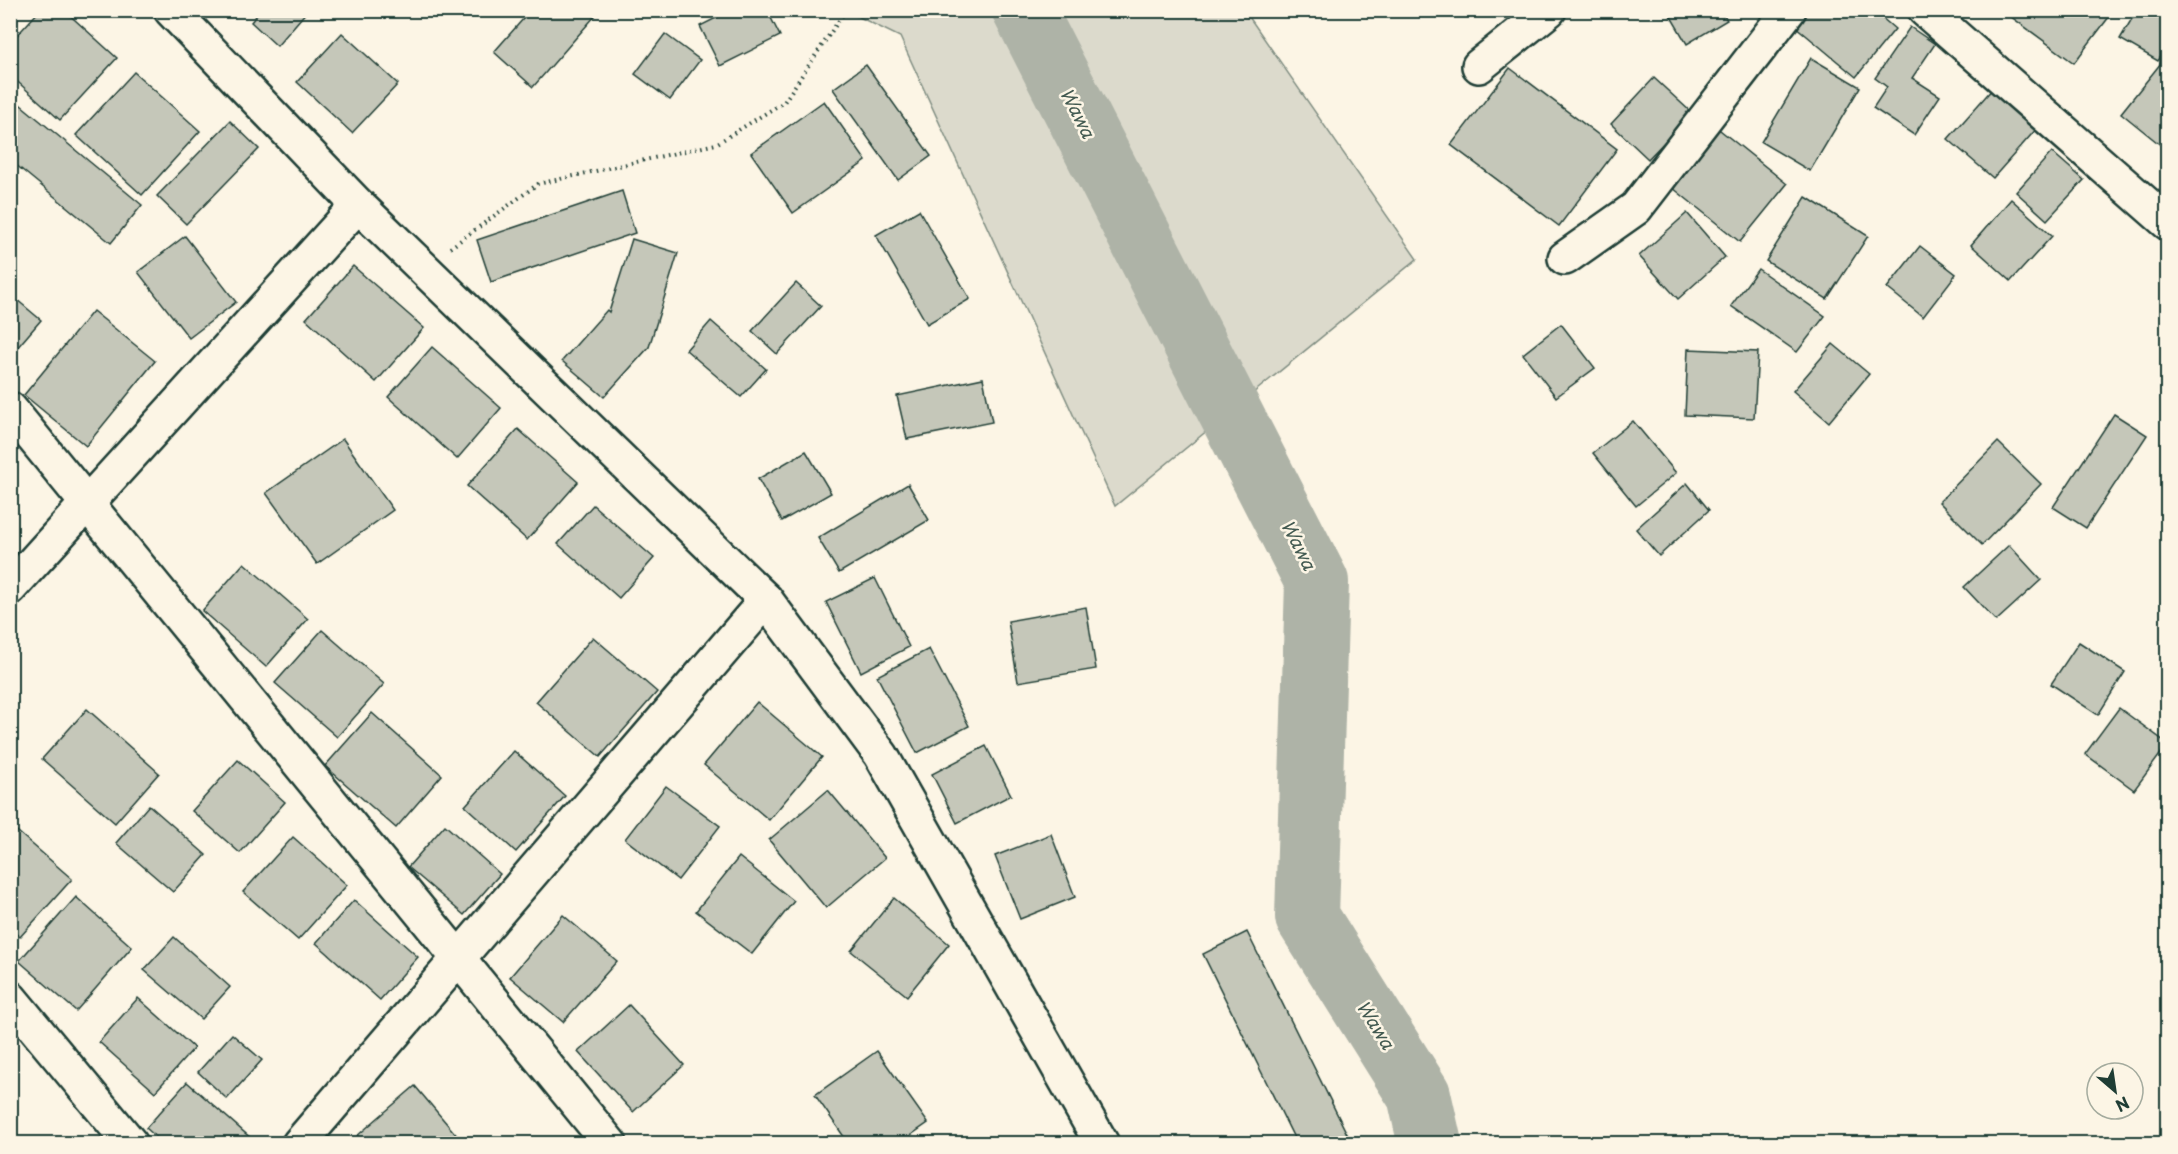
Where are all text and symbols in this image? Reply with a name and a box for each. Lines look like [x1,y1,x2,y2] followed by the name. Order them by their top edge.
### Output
[1054,82,1103,143] water label: Wawa
[1275,514,1324,575] water label: Wawa
[1351,994,1402,1055] water label: Wawa
[2085,1061,2145,1121] north arrow
[2111,1091,2134,1119] text: N

